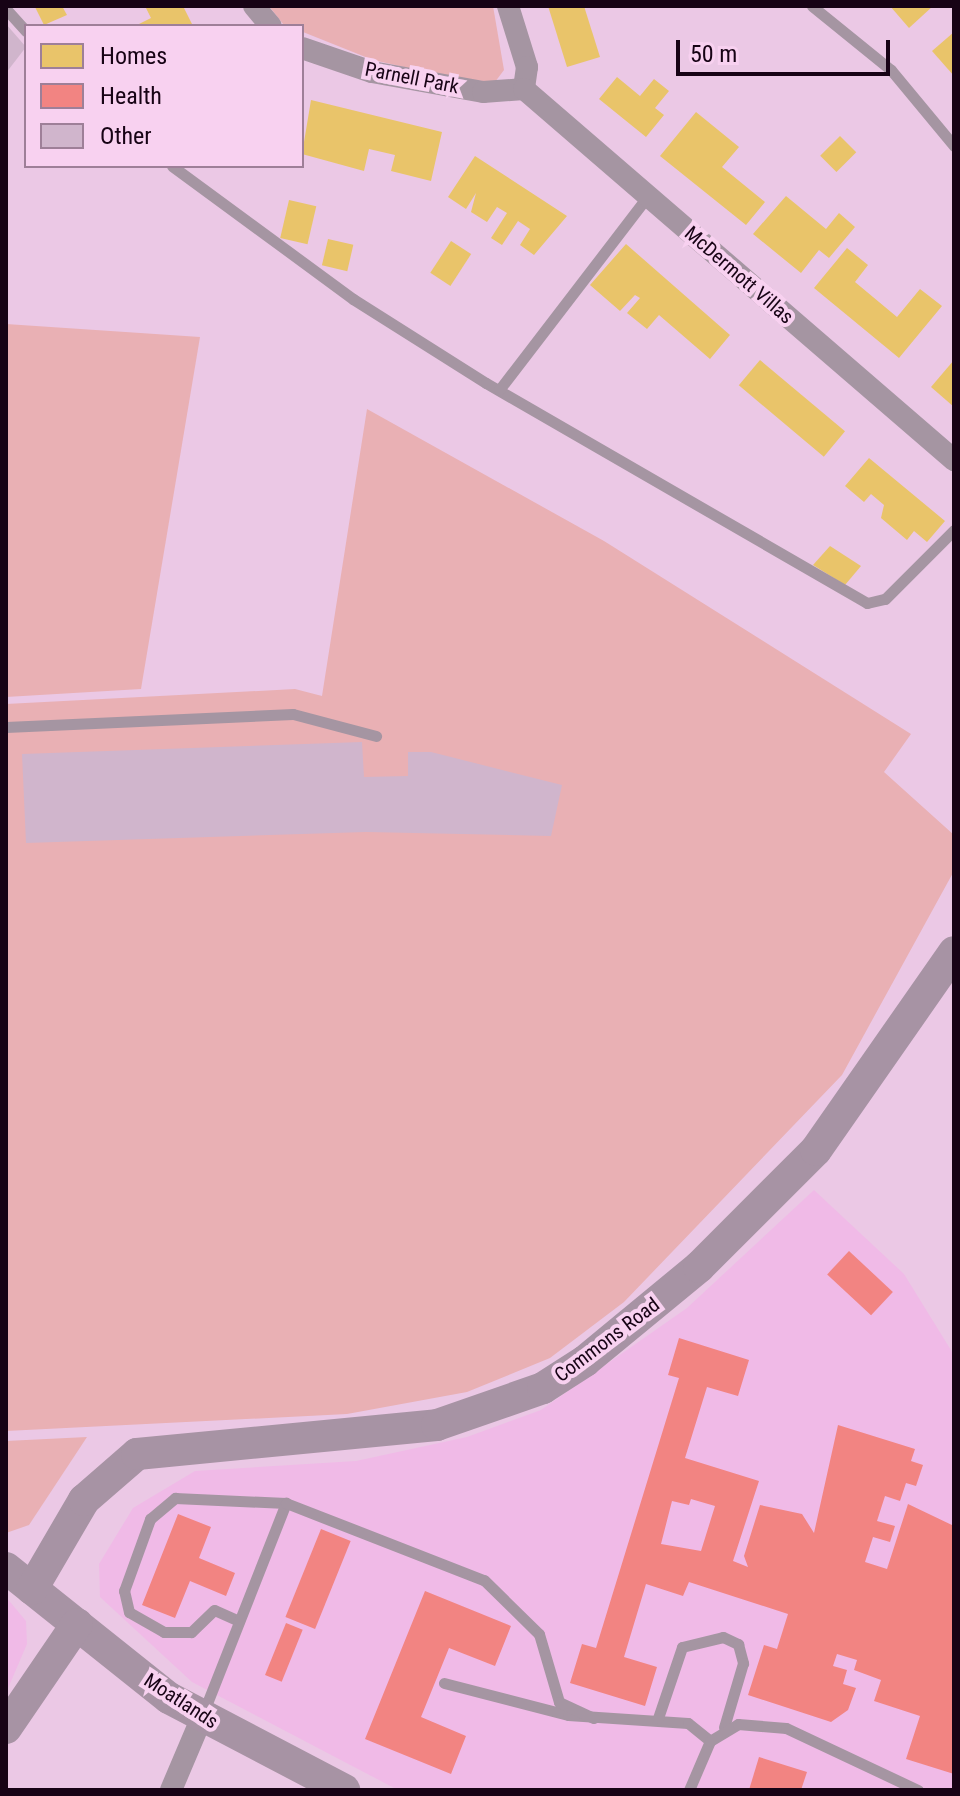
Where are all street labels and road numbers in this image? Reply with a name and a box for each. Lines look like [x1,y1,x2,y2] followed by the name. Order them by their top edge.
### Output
[363,57,461,99] street label: Parnell Park
[680,221,798,329] street label: McDermott Villas
[550,1293,664,1387] street label: Commons Road
[139,1668,223,1734] street label: Moatlands

